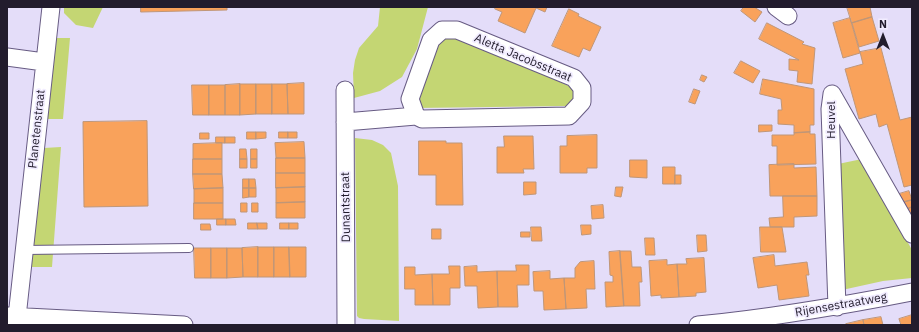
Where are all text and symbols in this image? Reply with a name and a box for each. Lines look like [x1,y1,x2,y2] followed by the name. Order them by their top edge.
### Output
[863,16,903,56] north arrow
[879,17,887,31] text: N
[472,31,574,85] street label: Aletta Jacobsstraat
[26,89,48,169] street label: Planetenstraat
[825,101,839,139] street label: Heuvel
[338,172,354,242] street label: Dunantstraat
[794,290,888,320] street label: Rijensestraatweg

